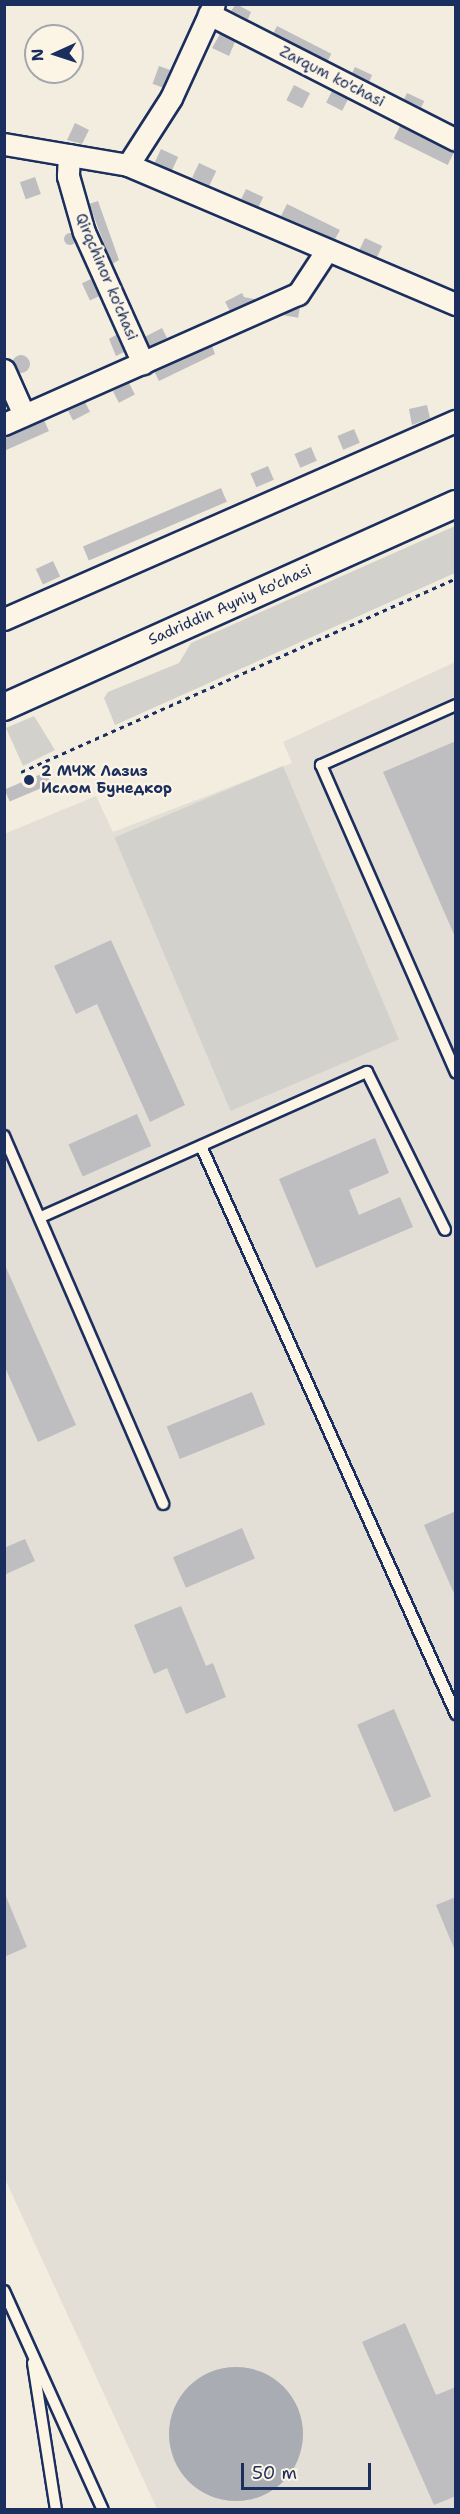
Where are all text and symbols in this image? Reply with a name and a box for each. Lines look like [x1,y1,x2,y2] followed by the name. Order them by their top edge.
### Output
[24,24,84,84] north arrow
[276,43,388,111] street label: Zarqum ko'chasi
[27,48,48,62] text: N
[71,211,141,343] street label: Qirqchinor ko'chasi
[146,561,314,649] street label: Sadriddin Ayniy ko'chasi
[41,762,172,797] place label: 2 МЧЖ Лазиз Ислом Бунедкор
[22,773,36,787] marker: 2 МЧЖ Лазиз Ислом Бунедкор
[244,2451,374,2489] scale bar
[252,2461,297,2485] text: 50 m

